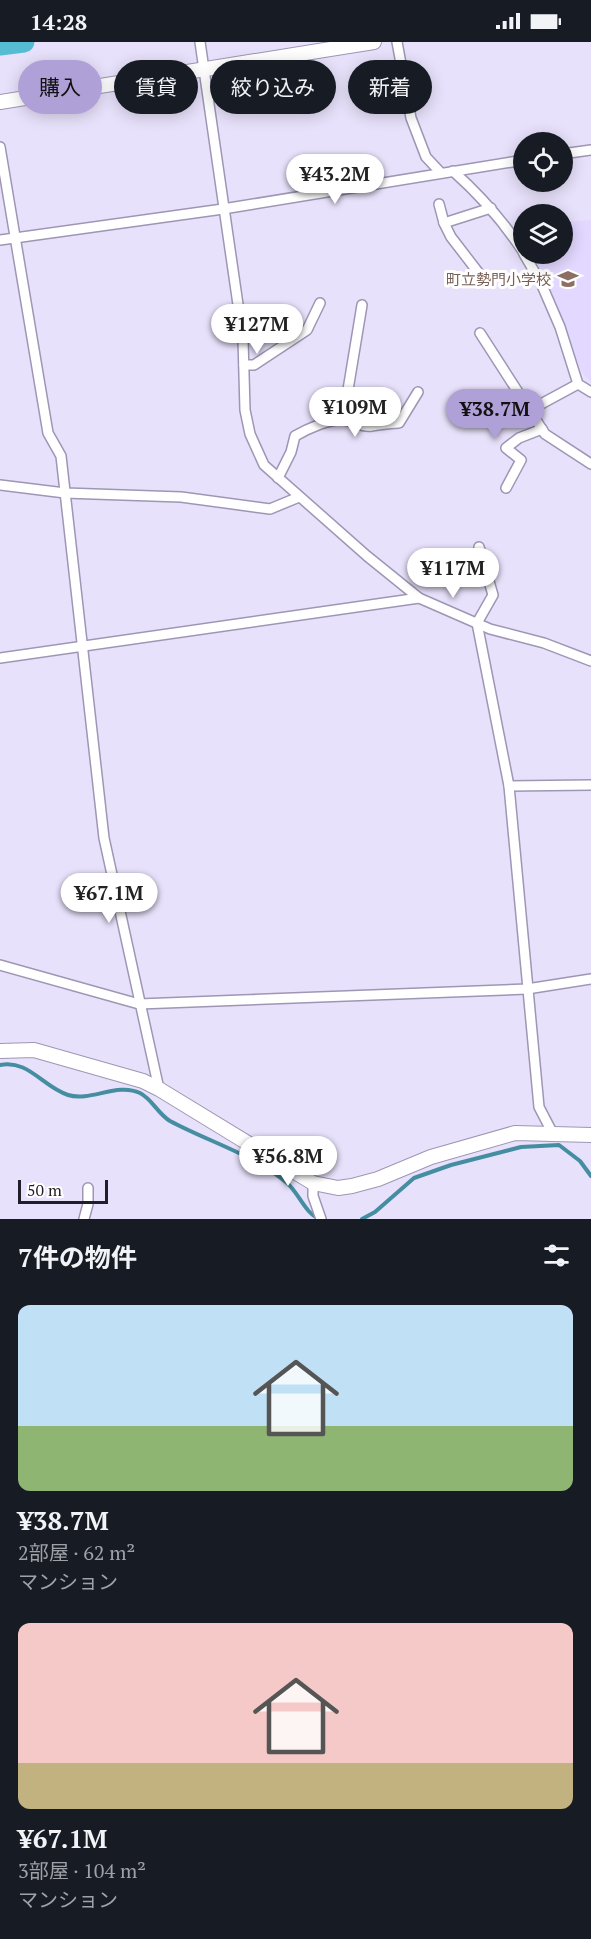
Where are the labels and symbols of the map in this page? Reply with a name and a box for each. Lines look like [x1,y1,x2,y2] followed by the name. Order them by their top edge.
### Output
[286,154,384,205] pin: ¥43.2M
[556,267,580,291] school or university icon: 町立勢門小学校
[446,269,551,289] place label: 町立勢門小学校
[215,304,299,355] pin: ¥127M
[313,387,397,438] pin: ¥109M
[446,389,544,440] pin: ¥38.7M
[411,548,495,599] pin: ¥117M
[60,873,158,924] pin: ¥67.1M
[239,1136,337,1187] pin: ¥56.8M
[18,1177,108,1204] scale bar

